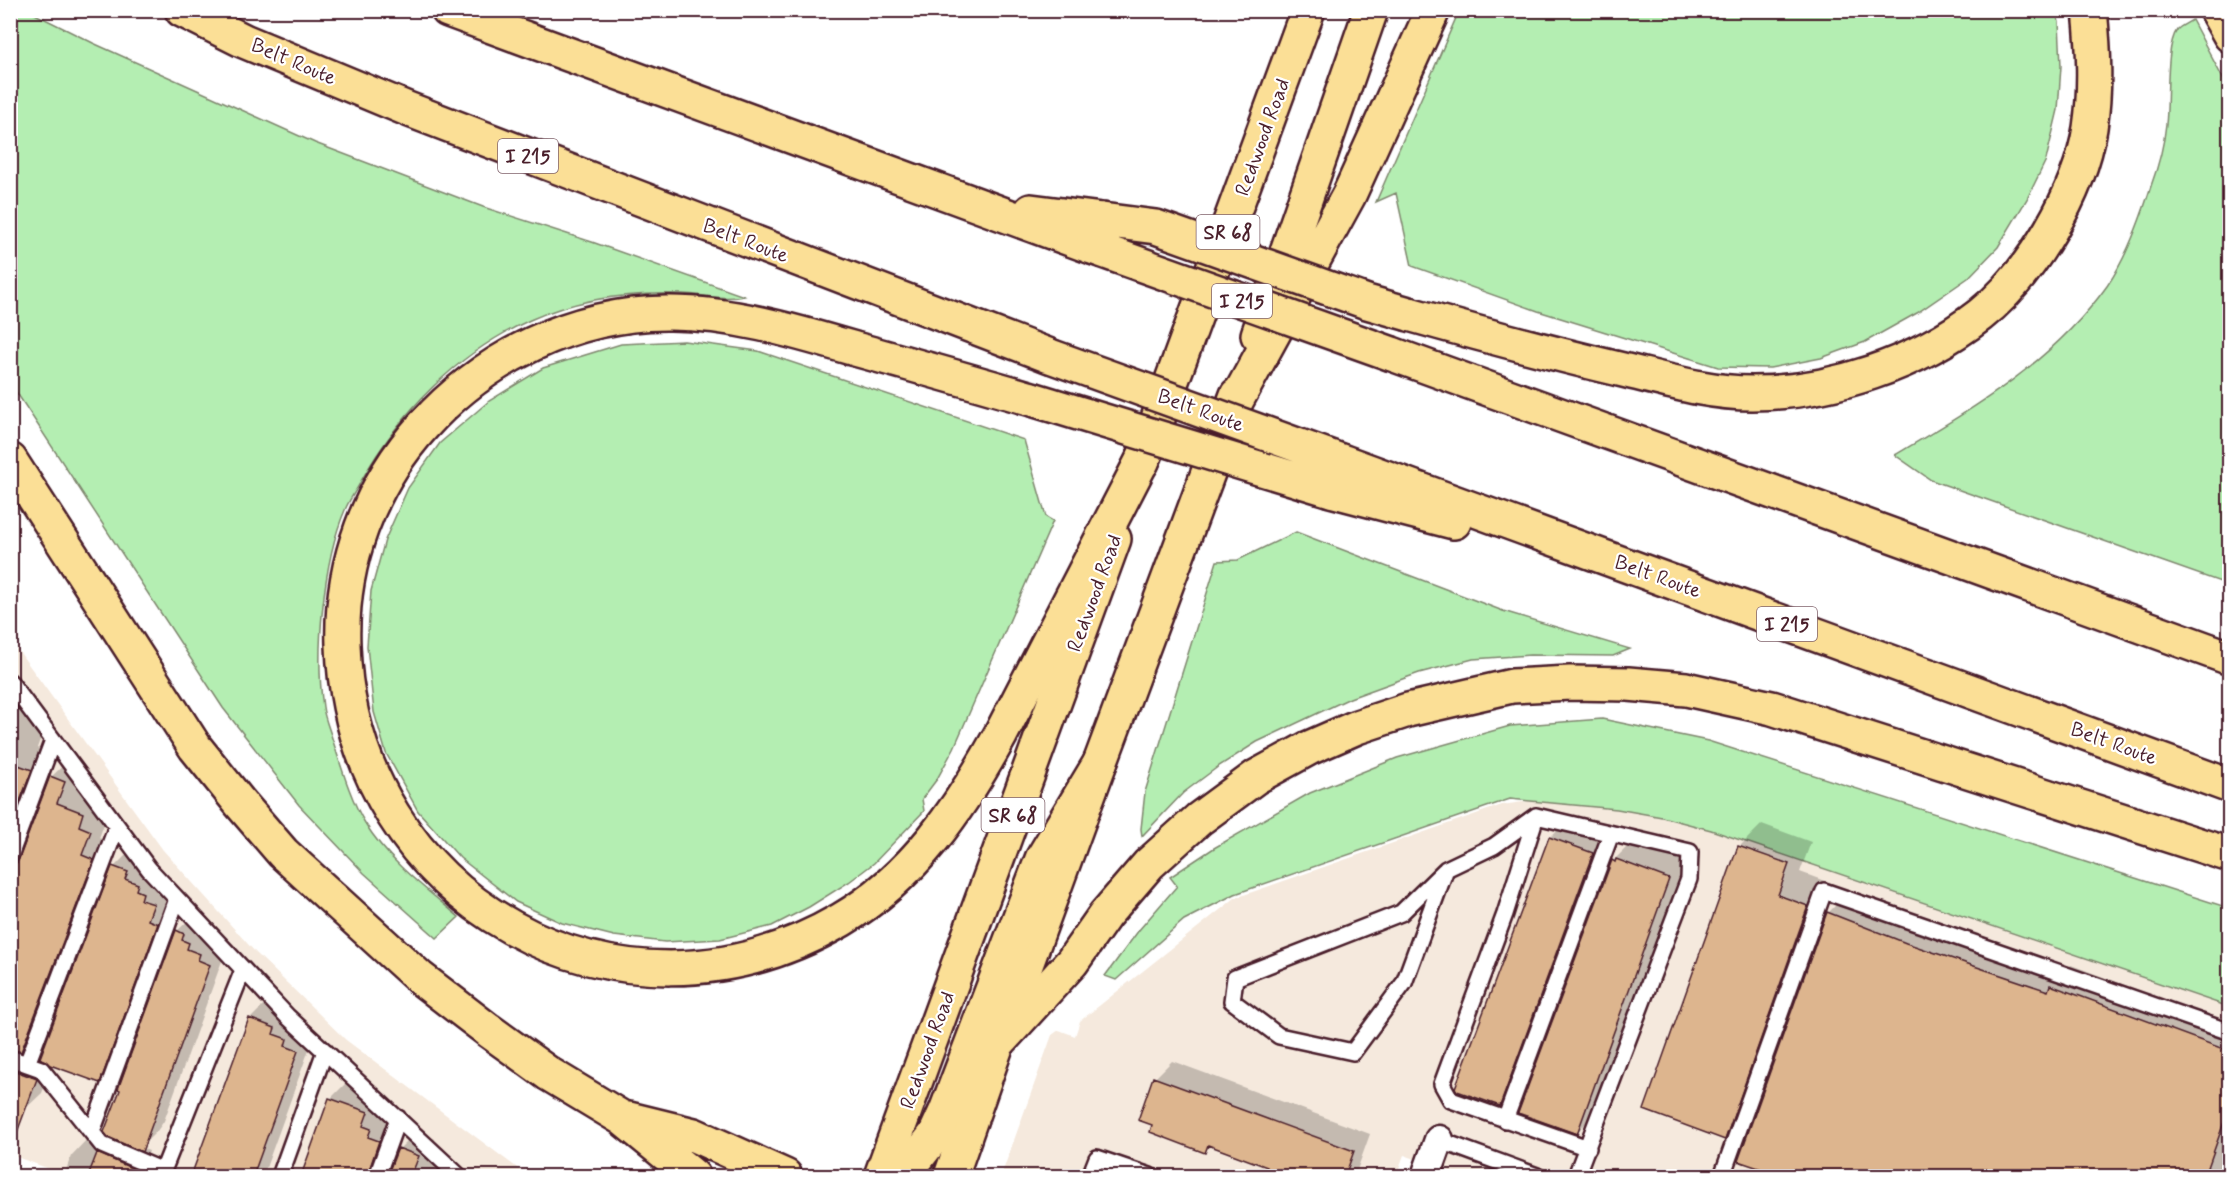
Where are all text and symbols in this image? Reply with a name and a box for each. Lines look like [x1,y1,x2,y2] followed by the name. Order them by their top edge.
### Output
[247,31,341,92] street label: Belt Route
[1229,75,1297,200] street label: Redwood Road
[498,139,558,173] road number: I 215
[699,212,793,270] street label: Belt Route
[1196,215,1260,249] road number: SR 68
[1212,284,1272,318] road number: I 215
[1154,382,1248,440] street label: Belt Route
[1061,531,1129,656] street label: Redwood Road
[1611,548,1705,606] street label: Belt Route
[1757,607,1817,641] road number: I 215
[2067,715,2161,773] street label: Belt Route
[982,798,1044,832] road number: SR 68
[894,988,962,1113] street label: Redwood Road

